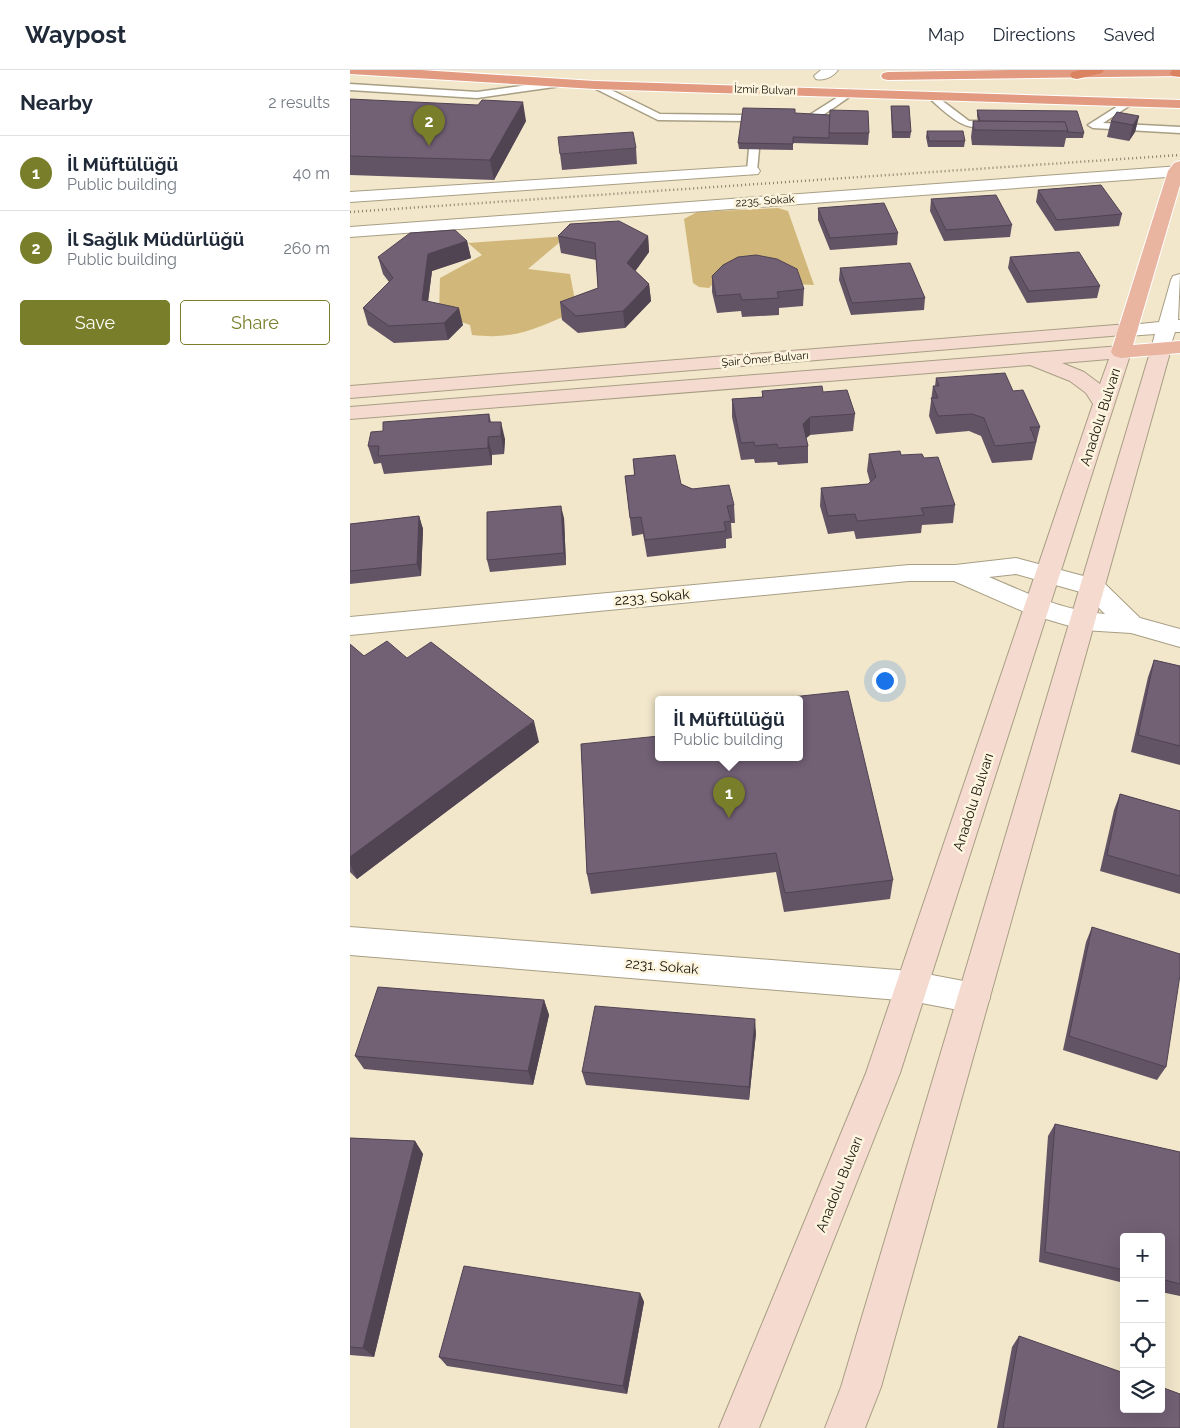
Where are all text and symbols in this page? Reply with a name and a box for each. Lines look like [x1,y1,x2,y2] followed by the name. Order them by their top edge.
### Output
[25,20,126,49] text: Waypost
[928,24,964,45] text: Map
[992,24,1076,45] text: Directions
[1104,24,1155,45] text: Saved
[734,82,796,98] street label: İzmir Bulvarı
[20,90,93,115] text: Nearby
[268,93,330,112] text: 2 results
[413,105,445,146] pin: 2
[67,153,178,175] text: İl Müftülüğü
[32,164,40,183] text: 1
[293,164,330,183] text: 40 m
[67,175,177,194] text: Public building
[735,192,795,210] street label: 2235. Sokak
[67,228,244,250] text: İl Sağlık Müdürlüğü
[31,239,41,258] text: 2
[283,239,330,258] text: 260 m
[67,250,177,269] text: Public building
[20,300,170,345] button: Save
[180,300,330,345] button: Share
[721,349,809,369] street label: Şair Ömer Bulvarı
[1077,366,1123,468] street label: Anadolu Bulvarı
[614,586,691,608] street label: 2233. Sokak
[872,668,898,694] your location
[655,696,803,761] popup
[673,708,785,730] text: İl Müftülüğü
[673,730,783,749] text: Public building
[950,751,996,853] street label: Anadolu Bulvarı
[713,777,745,818] pin: 1
[625,955,700,977] street label: 2231. Sokak
[812,1134,866,1234] street label: Anadolu Bulvarı
[1120,1233,1165,1413] map controls
[1120,1233,1165,1278] button: +
[1120,1278,1165,1323] button: −
[1120,1323,1165,1368] button: locate
[1120,1368,1165,1413] button: layers

